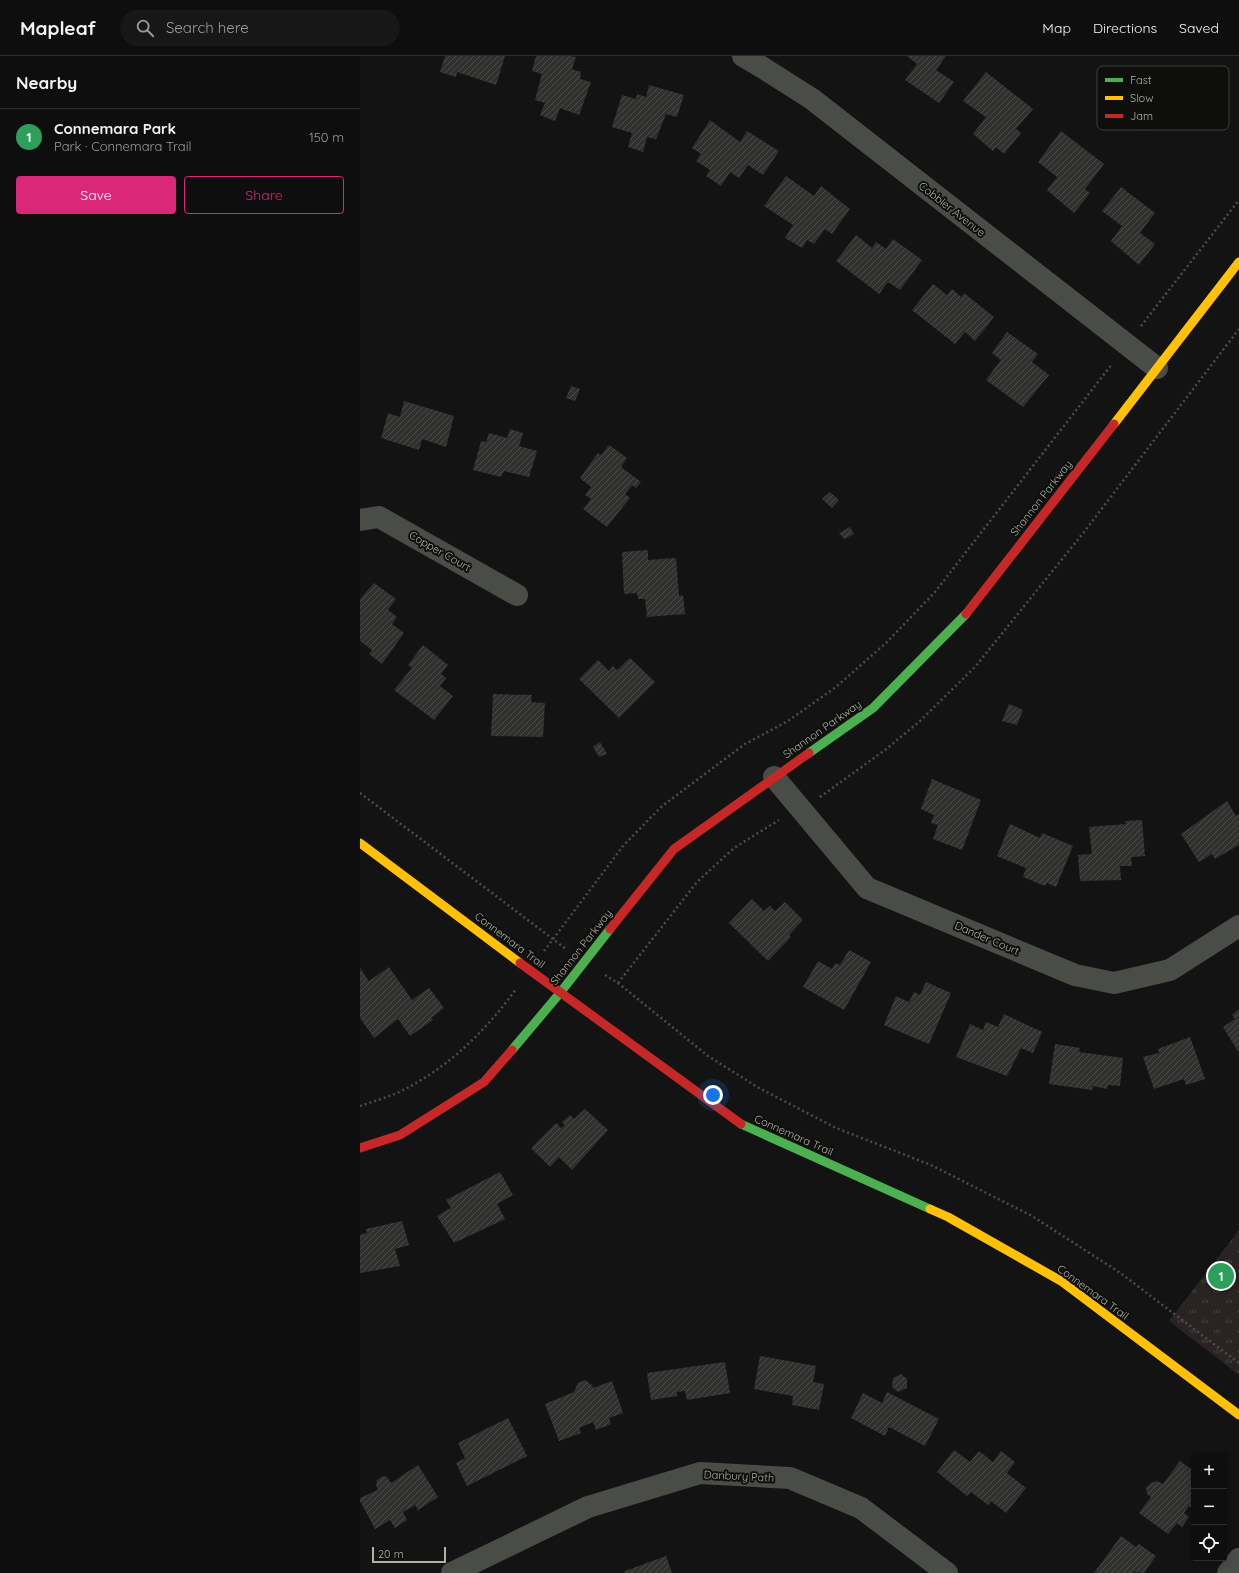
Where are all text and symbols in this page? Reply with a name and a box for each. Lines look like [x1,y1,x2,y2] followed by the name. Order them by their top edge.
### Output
[120,10,400,46] search box
[20,16,96,40] text: Mapleaf
[134,17,156,39] icon: search
[166,18,249,37] text: Search here
[1042,19,1071,37] text: Map
[1093,19,1157,37] text: Directions
[1179,19,1219,37] text: Saved
[1097,66,1229,130] legend
[16,72,77,93] text: Nearby
[1130,73,1152,87] text: Fast
[1130,91,1154,105] text: Slow
[1130,109,1153,123] text: Jam
[54,119,176,138] text: Connemara Park
[26,129,32,145] text: 1
[309,129,344,145] text: 150 m
[54,138,191,154] text: Park · Connemara Trail
[16,176,176,214] button: Save
[184,176,344,214] button: Share
[916,179,988,239] street label: Cobbler Avenue
[1007,457,1075,539] street label: Shannon Parkway
[407,528,473,574] street label: Copper Court
[780,697,864,761] street label: Shannon Parkway
[547,906,615,988] street label: Shannon Parkway
[472,909,548,971] street label: Connemara Trail
[952,918,1022,958] street label: Dander Court
[703,1085,723,1105] your location
[752,1111,836,1159] street label: Connemara Trail
[1055,1261,1131,1323] street label: Connemara Trail
[1208,1261,1234,1291] pin: 1
[1191,1453,1227,1561] map controls
[1191,1453,1227,1489] button: +
[703,1467,775,1485] street label: Danbury Path
[1191,1489,1227,1525] button: −
[1191,1525,1227,1561] button: locate
[372,1545,446,1564] scale bar
[378,1547,404,1561] text: 20 m

